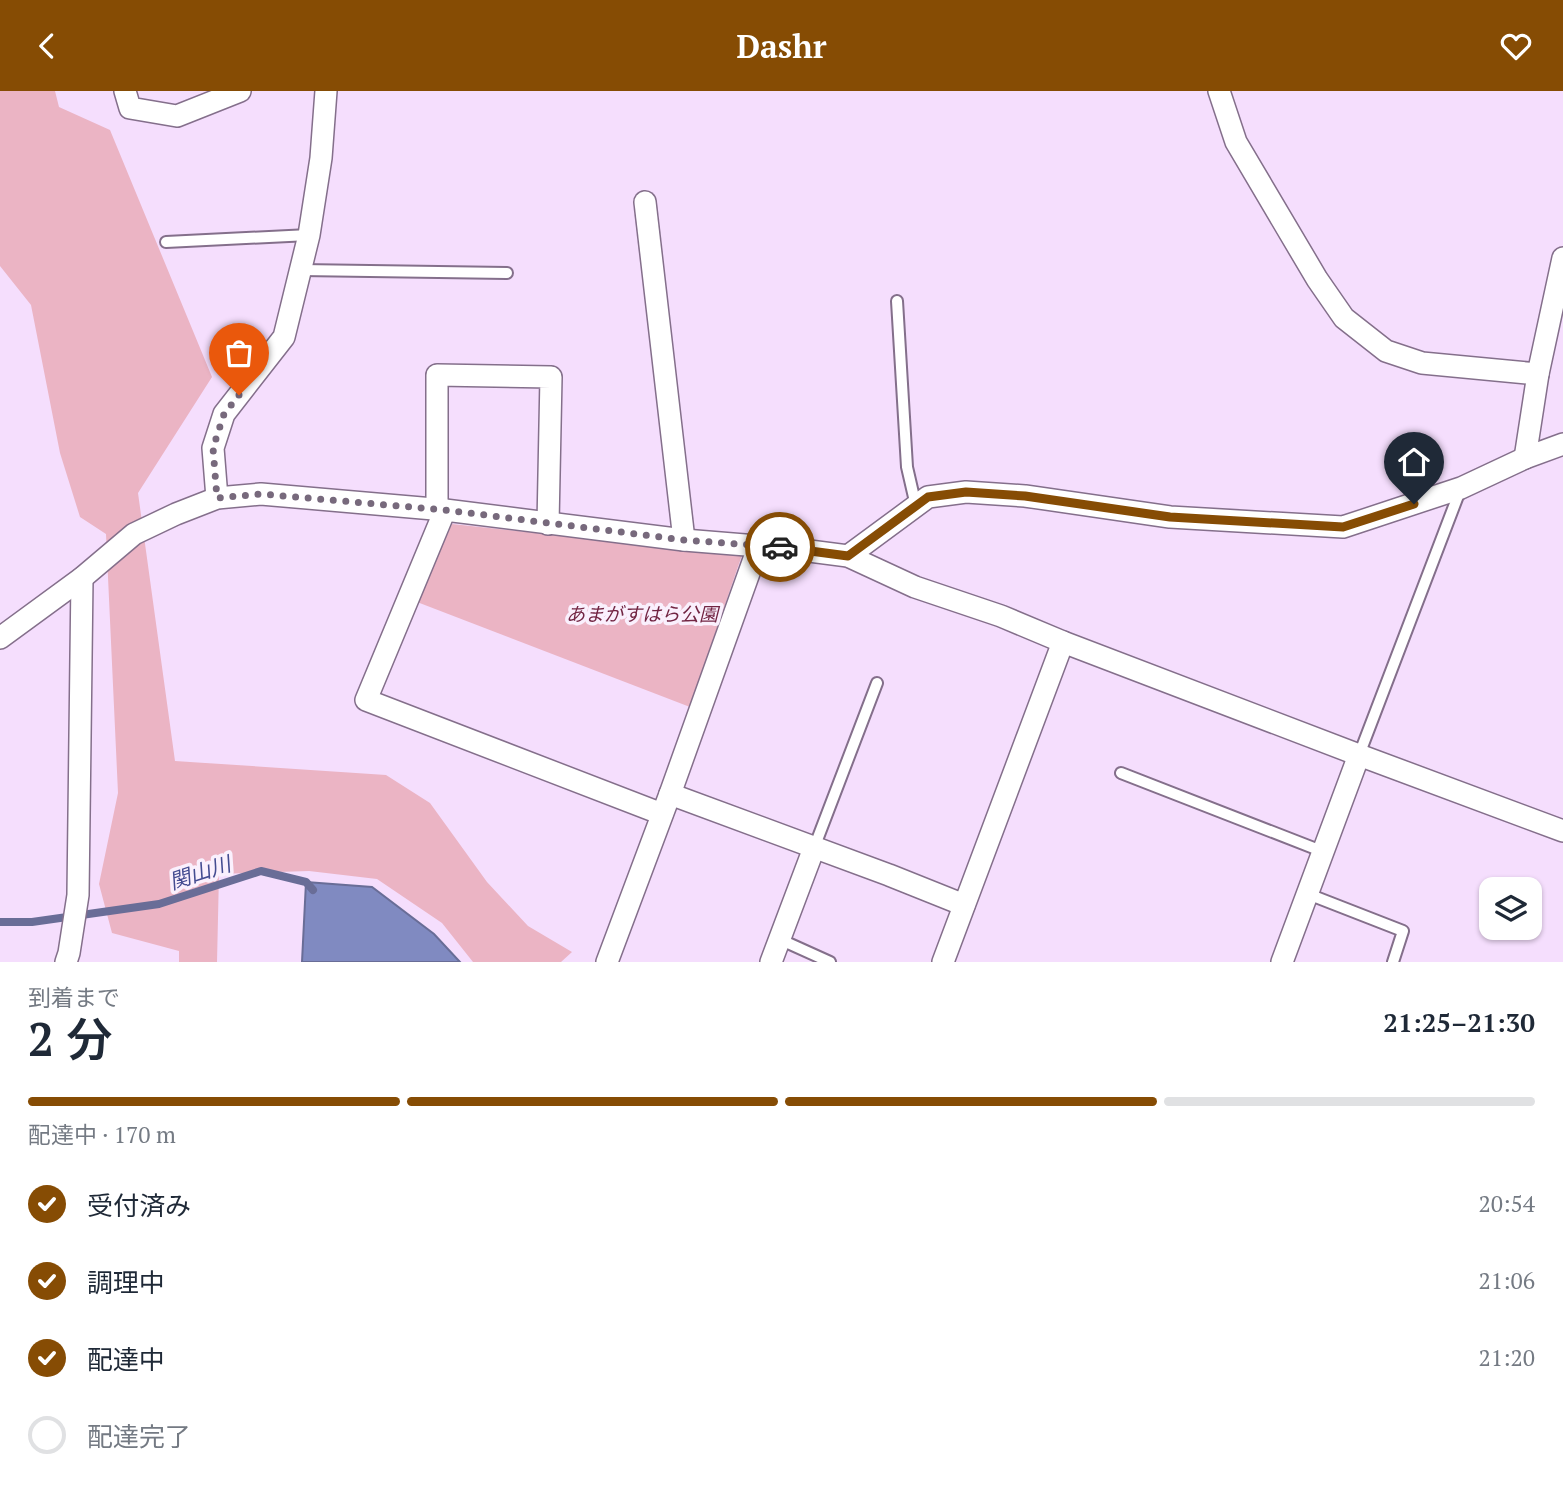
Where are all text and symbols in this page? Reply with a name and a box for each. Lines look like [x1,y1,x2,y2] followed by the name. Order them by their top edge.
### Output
[736,25,827,67] text: Dashr
[28,27,66,65] icon: back
[1497,27,1535,65] icon: heart
[209,323,269,395] pin
[220,334,258,372] icon: bag
[1384,432,1444,504] pin
[1395,443,1433,481] icon: home
[745,512,815,582] courier
[761,528,799,566] icon: car
[566,601,721,626] park label: あまがすはら公園
[165,848,236,895] water label: 関山川
[1479,877,1542,940] map controls
[1479,877,1542,940] button: layers
[28,982,120,1013] text: 到着まで
[1383,1005,1535,1039] text: 21:25–21:30
[28,1008,112,1069] text: 2 分
[28,1119,176,1150] text: 配達中 · 170 m
[28,1185,66,1223] icon: check
[87,1188,191,1222] text: 受付済み
[1478,1188,1535,1219] text: 20:54
[28,1262,66,1300] icon: check
[87,1265,165,1299] text: 調理中
[1478,1265,1535,1296] text: 21:06
[28,1339,66,1377] icon: check
[87,1342,165,1376] text: 配達中
[1478,1342,1535,1373] text: 21:20
[87,1419,191,1453] text: 配達完了

